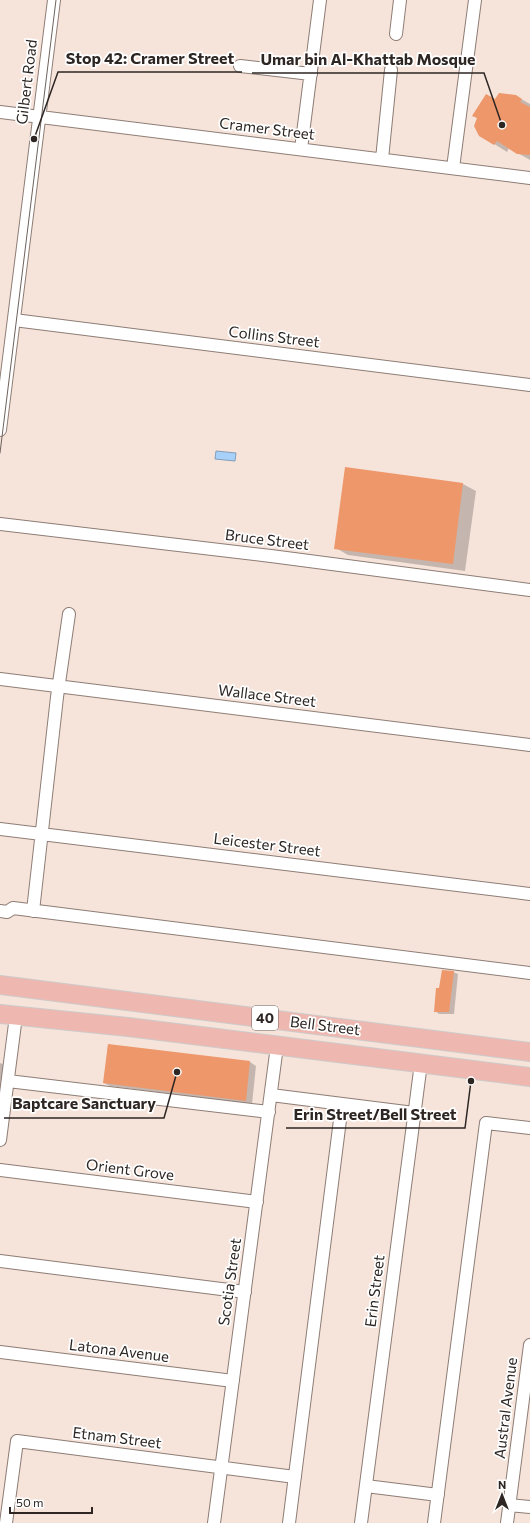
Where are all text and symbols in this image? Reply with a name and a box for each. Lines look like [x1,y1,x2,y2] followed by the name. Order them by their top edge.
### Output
[12,38,40,125] street label: Gilbert Road
[58,44,242,72] callout: Stop 42: Cramer Street
[252,45,484,73] callout: Umar bin Al-Khattab Mosque
[66,48,234,67] text: Stop 42: Cramer Street
[260,49,476,68] text: Umar bin Al-Khattab Mosque
[218,113,316,143] street label: Cramer Street
[228,322,321,351] street label: Collins Street
[224,525,310,553] street label: Bruce Street
[217,680,317,710] street label: Wallace Street
[213,829,322,860] street label: Leicester Street
[252,1006,278,1030] road number: 40
[289,1012,361,1038] street label: Bell Street
[4,1090,164,1118] callout: Baptcare Sanctuary
[12,1093,156,1112] text: Baptcare Sanctuary
[286,1100,465,1128] callout: Erin Street/Bell Street
[293,1104,457,1123] text: Erin Street/Bell Street
[85,1155,175,1183] street label: Orient Grove
[214,1237,244,1327] street label: Scotia Street
[361,1254,387,1328] street label: Erin Street
[68,1335,170,1365] street label: Latona Avenue
[490,1356,520,1460] street label: Austral Avenue
[72,1423,163,1451] street label: Etnam Street
[482,1475,522,1515] north arrow
[498,1478,506,1491] text: N
[10,1489,92,1515] scale bar
[16,1495,44,1509] text: 50 m

